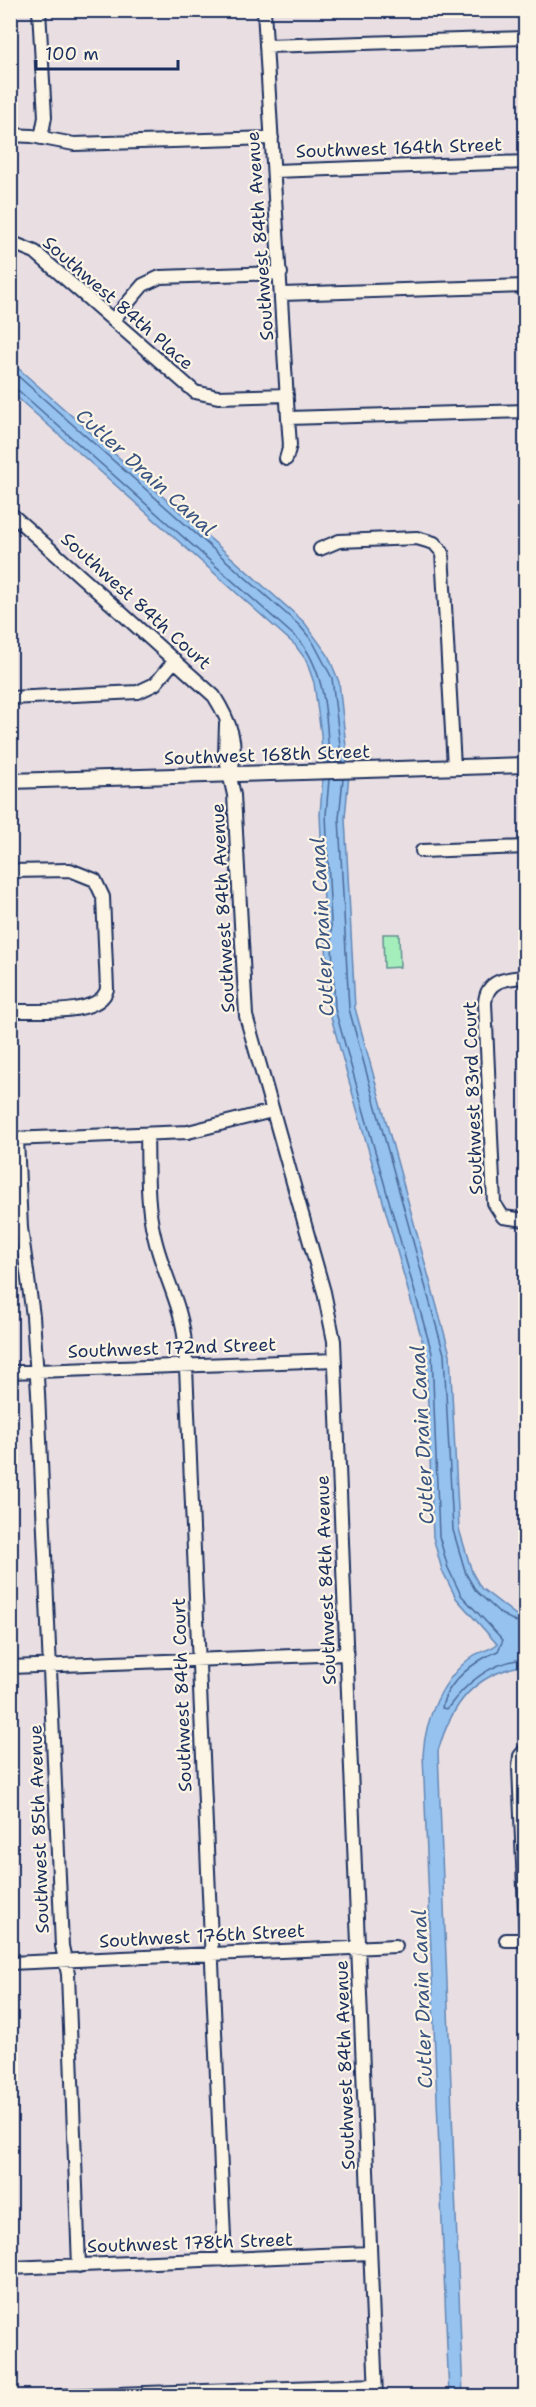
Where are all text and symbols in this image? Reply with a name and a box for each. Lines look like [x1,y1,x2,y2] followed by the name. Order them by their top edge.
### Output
[36,33,178,71] scale bar
[45,42,99,66] text: 100 m
[241,130,279,342] street label: Southwest 84th Avenue
[295,132,503,164] street label: Southwest 164th Street
[37,231,199,375] street label: Southwest 84th Place
[71,402,221,542] water label: Cutler Drain Canal
[56,527,216,675] street label: Southwest 84th Court
[164,739,371,771] street label: Southwest 168th Street
[206,802,240,1014] street label: Southwest 84th Avenue
[304,837,340,1017] water label: Cutler Drain Canal
[458,1001,488,1195] street label: Southwest 83rd Court
[67,1332,277,1364] street label: Southwest 172nd Street
[404,1345,440,1525] water label: Cutler Drain Canal
[310,1475,342,1685] street label: Southwest 84th Avenue
[167,1597,197,1792] street label: Southwest 84th Court
[23,1724,55,1934] street label: Southwest 85th Avenue
[406,1909,438,2089] water label: Cutler Drain Canal
[99,1919,306,1953] street label: Southwest 176th Street
[329,1960,361,2170] street label: Southwest 84th Avenue
[87,2227,293,2259] street label: Southwest 178th Street

